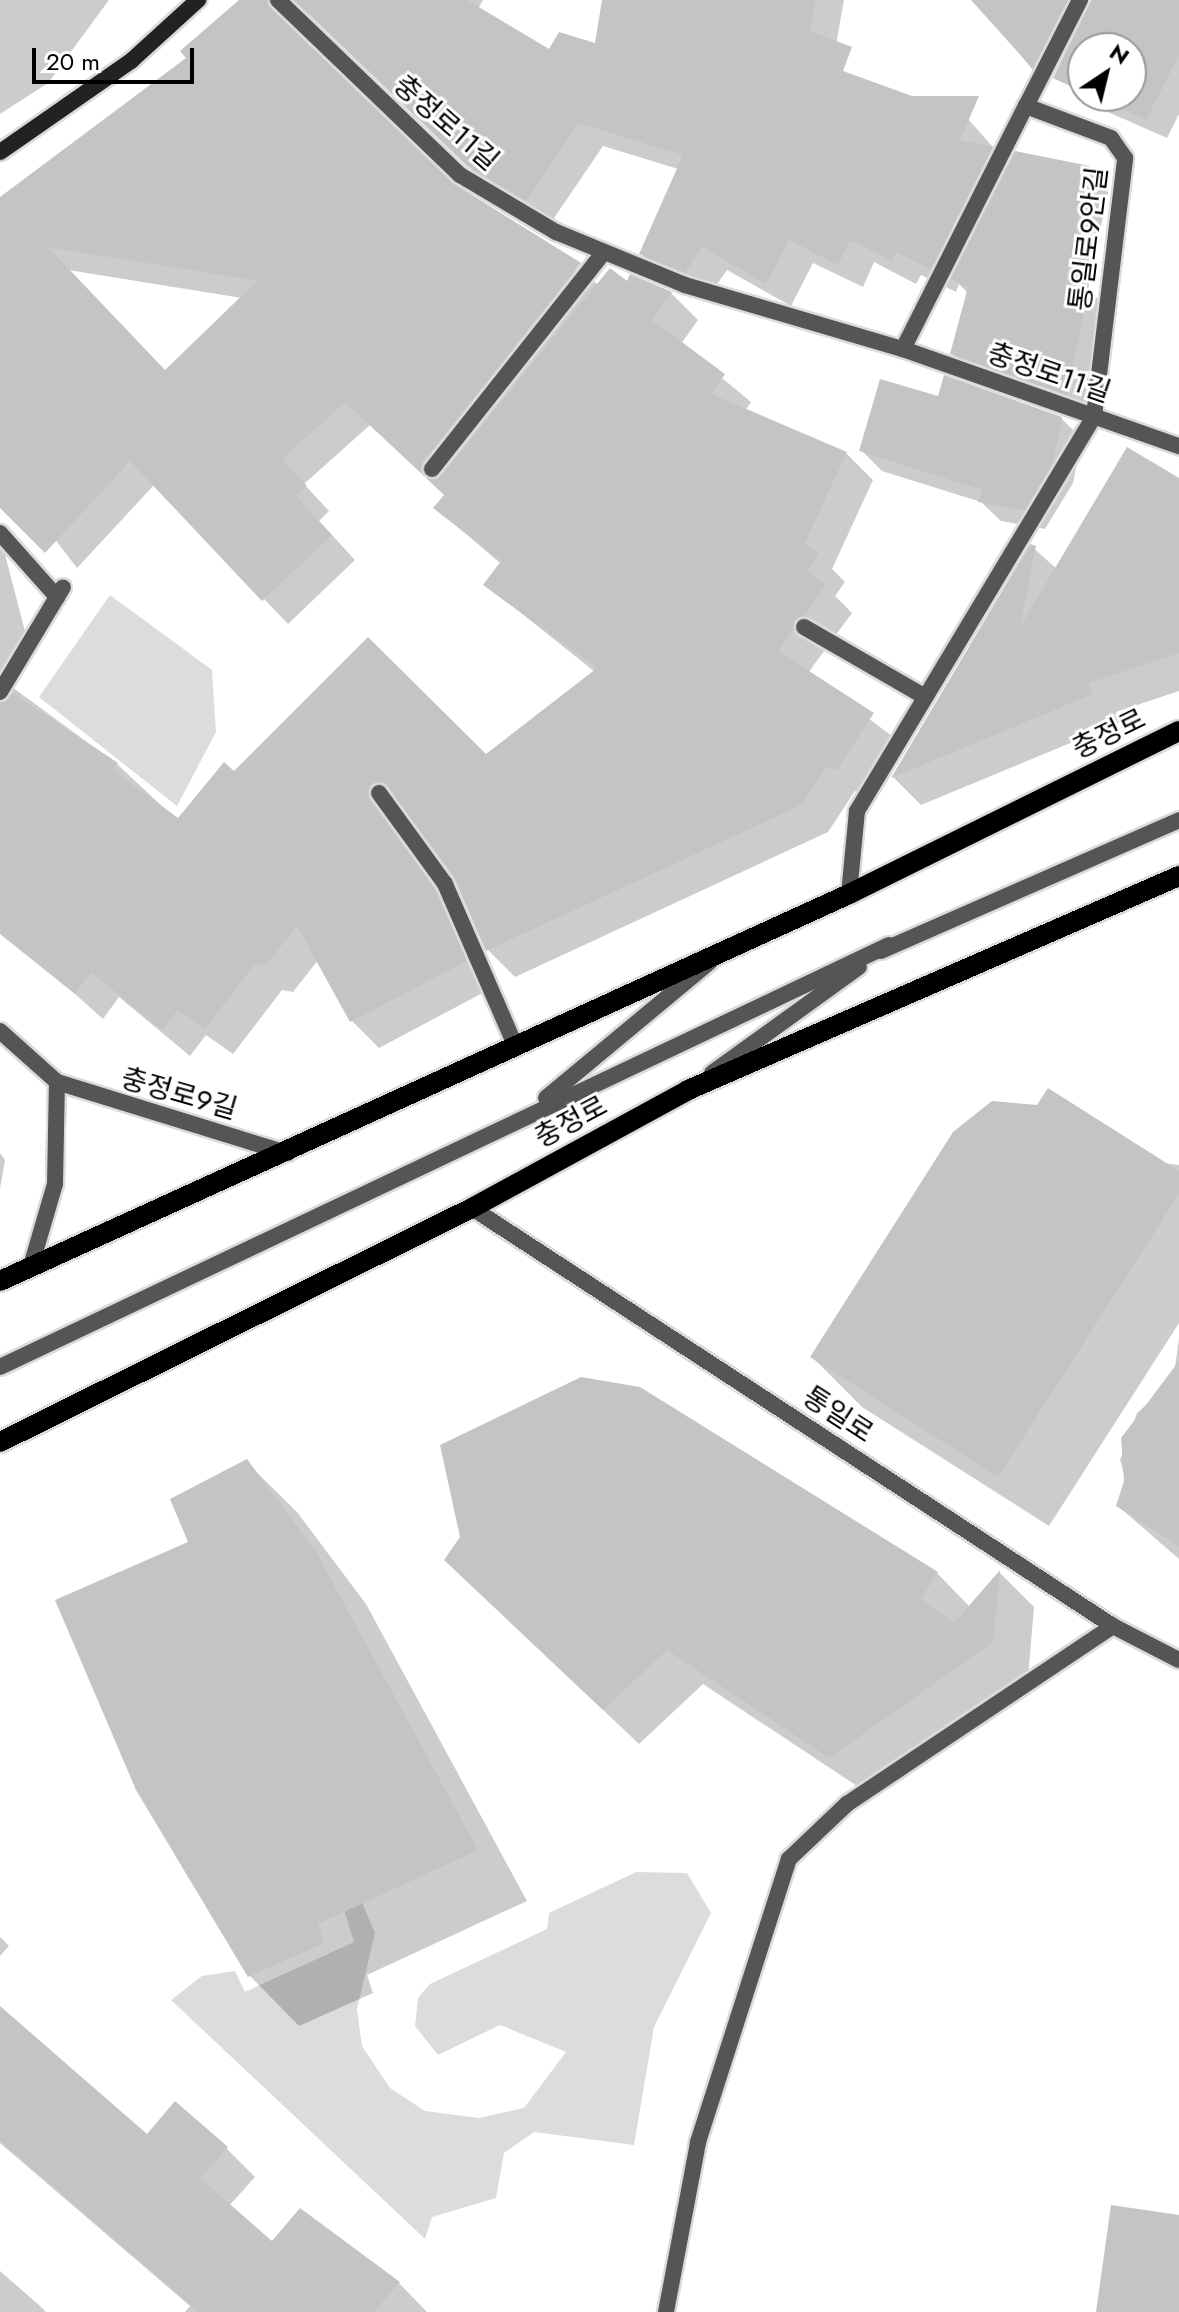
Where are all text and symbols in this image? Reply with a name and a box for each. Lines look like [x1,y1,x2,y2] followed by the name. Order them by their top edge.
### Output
[36,32,198,82] scale bar
[1067,32,1147,112] north arrow
[1103,36,1136,72] text: N
[46,44,100,79] text: 20 m
[387,68,505,178] street label: 충정로11길
[1063,165,1115,313] street label: 통일로9안길
[983,336,1115,410] street label: 충정로11길
[1067,702,1151,766] street label: 충정로
[117,1061,241,1127] street label: 충정로9길
[529,1089,613,1155] street label: 충정로
[796,1380,880,1450] street label: 통일로

